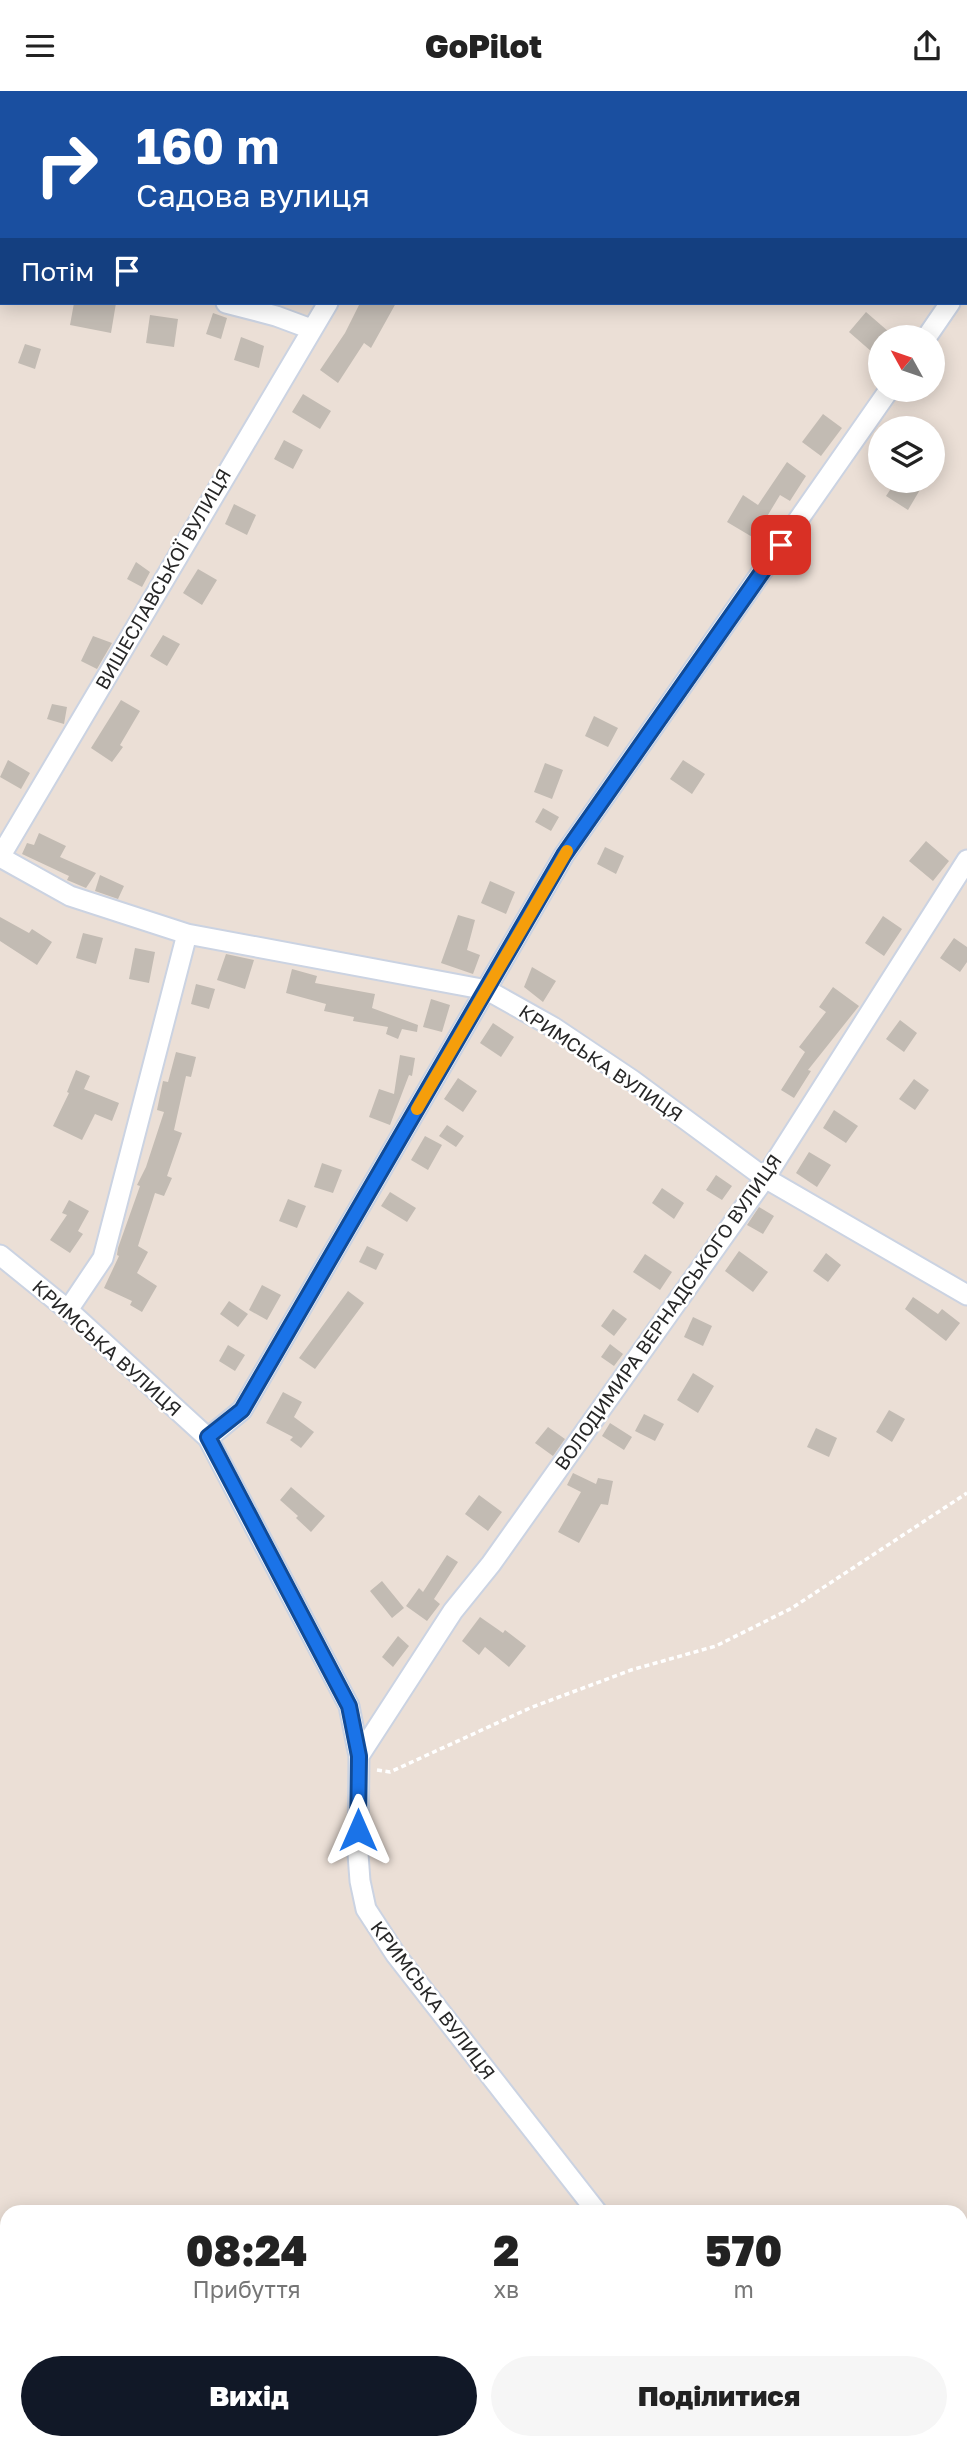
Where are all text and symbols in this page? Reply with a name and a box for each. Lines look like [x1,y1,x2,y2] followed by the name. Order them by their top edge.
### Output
[21,27,59,65] icon: menu
[425,27,542,65] text: GoPilot
[908,27,946,65] icon: share
[136,116,279,175] text: 160 m
[21,119,112,210] icon: right
[136,176,370,214] text: Садова вулиця
[108,252,146,290] icon: arrive
[21,256,94,287] text: Потім
[868,325,945,403] north arrow
[868,325,945,493] map controls
[868,416,945,493] button: layers
[90,464,235,693] street label: ВИШЕСЛАВСЬКОЇ ВУЛИЦЯ
[751,515,811,575] pin
[762,526,800,564] icon: arrive
[515,999,687,1126] street label: КРИМСЬКА ВУЛИЦЯ
[549,1149,786,1474] street label: ВОЛОДИМИРА ВЕРНАДСЬКОГО ВУЛИЦЯ
[28,1275,187,1421] street label: КРИМСЬКА ВУЛИЦЯ
[321,1793,395,1867] position arrow
[366,1916,500,2083] street label: КРИМСЬКА ВУЛИЦЯ
[186,2225,308,2275] text: 08:24
[493,2225,519,2275] text: 2
[705,2225,782,2275] text: 570
[193,2275,301,2303] text: Прибуття
[493,2275,519,2303] text: хв
[733,2275,754,2303] text: m
[21,2356,477,2436] button: Вихід
[491,2356,947,2436] button: Поділитися

